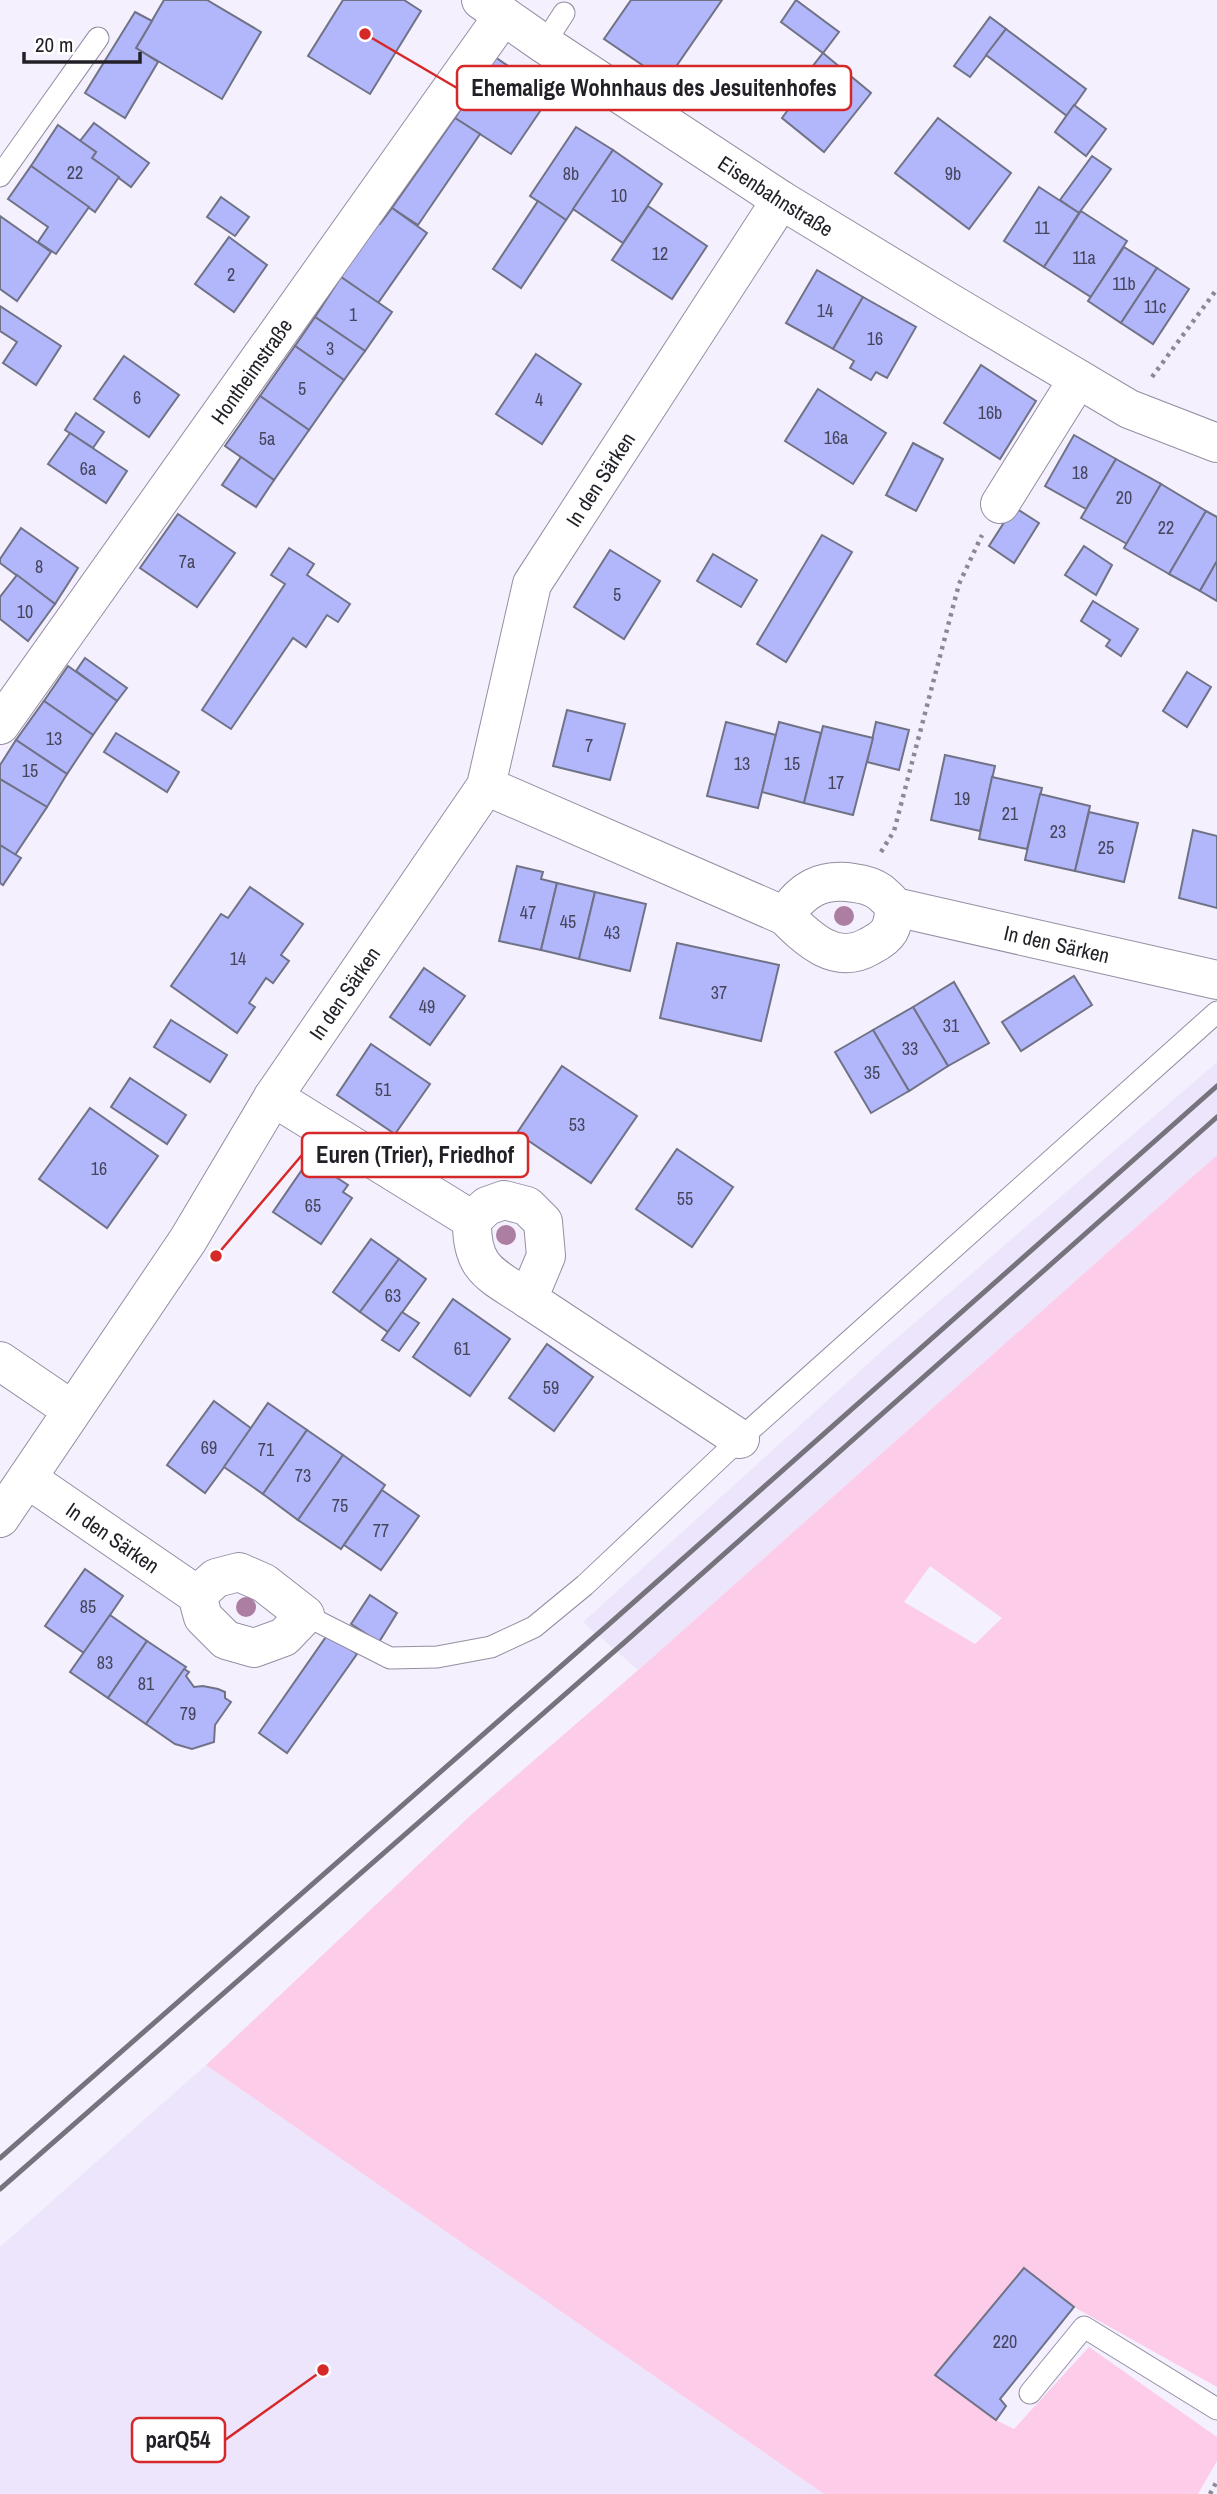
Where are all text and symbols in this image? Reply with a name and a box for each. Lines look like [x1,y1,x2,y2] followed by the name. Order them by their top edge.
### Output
[24,21,140,65] scale bar
[35,30,73,59] text: 20 m
[457,66,851,110] callout: Ehemalige Wohnhaus des Jesuitenhofes
[471,72,837,103] text: Ehemalige Wohnhaus des Jesuitenhofes
[713,148,839,243] street label: Eisenbahnstraße
[67,160,83,185] house number: 22
[563,161,579,186] house number: 8b
[945,161,961,186] house number: 9b
[611,183,627,208] house number: 10
[1034,215,1050,240] house number: 11
[652,241,668,266] house number: 12
[1072,245,1096,270] house number: 11a
[227,262,235,287] house number: 2
[1112,271,1136,296] house number: 11b
[1144,294,1166,319] house number: 11c
[817,298,833,323] house number: 14
[349,302,358,327] house number: 1
[204,312,299,430] street label: Hontheimstraße
[867,326,883,351] house number: 16
[326,336,334,361] house number: 3
[298,376,306,401] house number: 5
[133,385,141,410] house number: 6
[535,387,543,412] house number: 4
[978,400,1002,425] house number: 16b
[824,425,848,450] house number: 16a
[259,426,275,451] house number: 5a
[559,426,641,532] street label: In den Särken
[80,456,96,481] house number: 6a
[1072,460,1088,485] house number: 18
[1116,485,1132,510] house number: 20
[1158,515,1174,540] house number: 22
[179,549,195,574] house number: 7a
[35,554,43,579] house number: 8
[613,582,621,607] house number: 5
[17,599,33,624] house number: 10
[46,726,62,751] house number: 13
[585,733,593,758] house number: 7
[734,751,750,776] house number: 13
[784,751,800,776] house number: 15
[22,758,38,783] house number: 15
[828,770,844,795] house number: 17
[954,786,970,811] house number: 19
[1002,801,1019,826] house number: 21
[1050,819,1066,844] house number: 23
[1098,835,1114,860] house number: 25
[520,900,536,925] house number: 47
[560,909,576,934] house number: 45
[1001,918,1112,970] street label: In den Särken
[604,920,620,945] house number: 43
[302,941,387,1045] street label: In den Särken
[230,946,246,971] house number: 14
[711,980,727,1005] house number: 37
[419,994,435,1019] house number: 49
[943,1013,960,1038] house number: 31
[902,1036,918,1061] house number: 33
[864,1060,880,1085] house number: 35
[375,1077,392,1102] house number: 51
[569,1112,585,1137] house number: 53
[302,1133,528,1177] callout: Euren (Trier), Friedhof
[316,1139,515,1170] text: Euren (Trier), Friedhof
[91,1156,107,1181] house number: 16
[677,1186,693,1211] house number: 55
[305,1193,321,1218] house number: 65
[385,1283,401,1308] house number: 63
[454,1336,471,1361] house number: 61
[543,1375,559,1400] house number: 59
[201,1435,217,1460] house number: 69
[258,1437,275,1462] house number: 71
[295,1463,311,1488] house number: 73
[332,1493,348,1518] house number: 75
[60,1495,165,1580] street label: In den Särken
[373,1518,389,1543] house number: 77
[80,1594,96,1619] house number: 85
[97,1650,113,1675] house number: 83
[138,1671,155,1696] house number: 81
[180,1701,196,1726] house number: 79
[993,2329,1017,2354] house number: 220
[132,2418,225,2462] callout: parQ54
[146,2424,211,2455] text: parQ54

